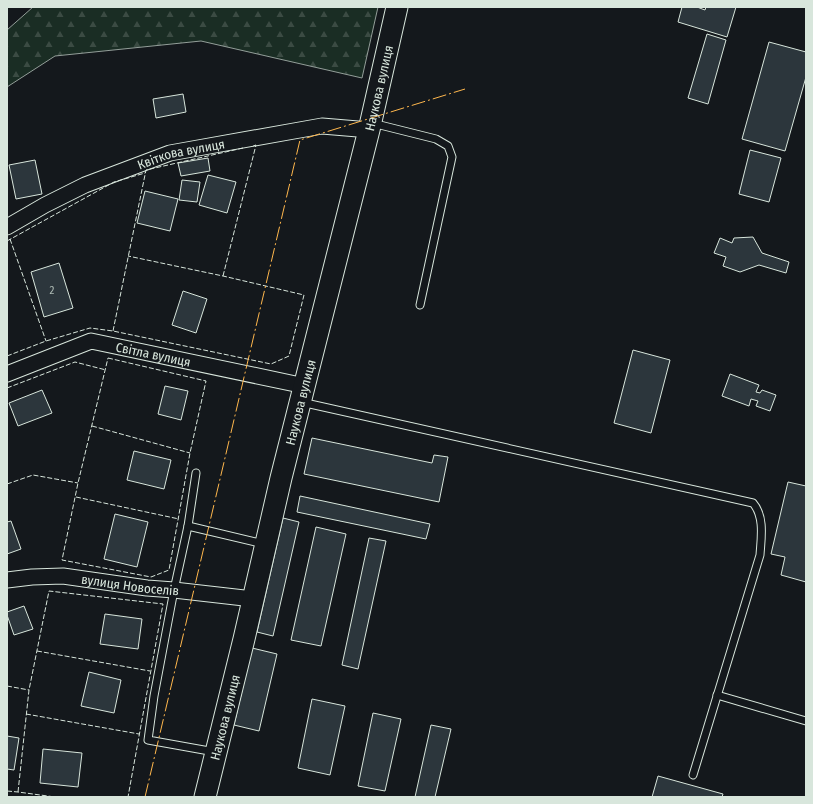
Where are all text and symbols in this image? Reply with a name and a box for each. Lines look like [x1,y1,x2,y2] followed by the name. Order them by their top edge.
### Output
[362,44,396,132] street label: Наукова вулиця
[135,136,226,172] street label: Квіткова вулиця
[50,284,55,297] house number: 2
[115,339,192,369] street label: Світла вулиця
[282,358,318,447] street label: Наукова вулиця
[80,571,180,598] street label: вулиця Новоселів
[207,673,242,762] street label: Наукова вулиця

